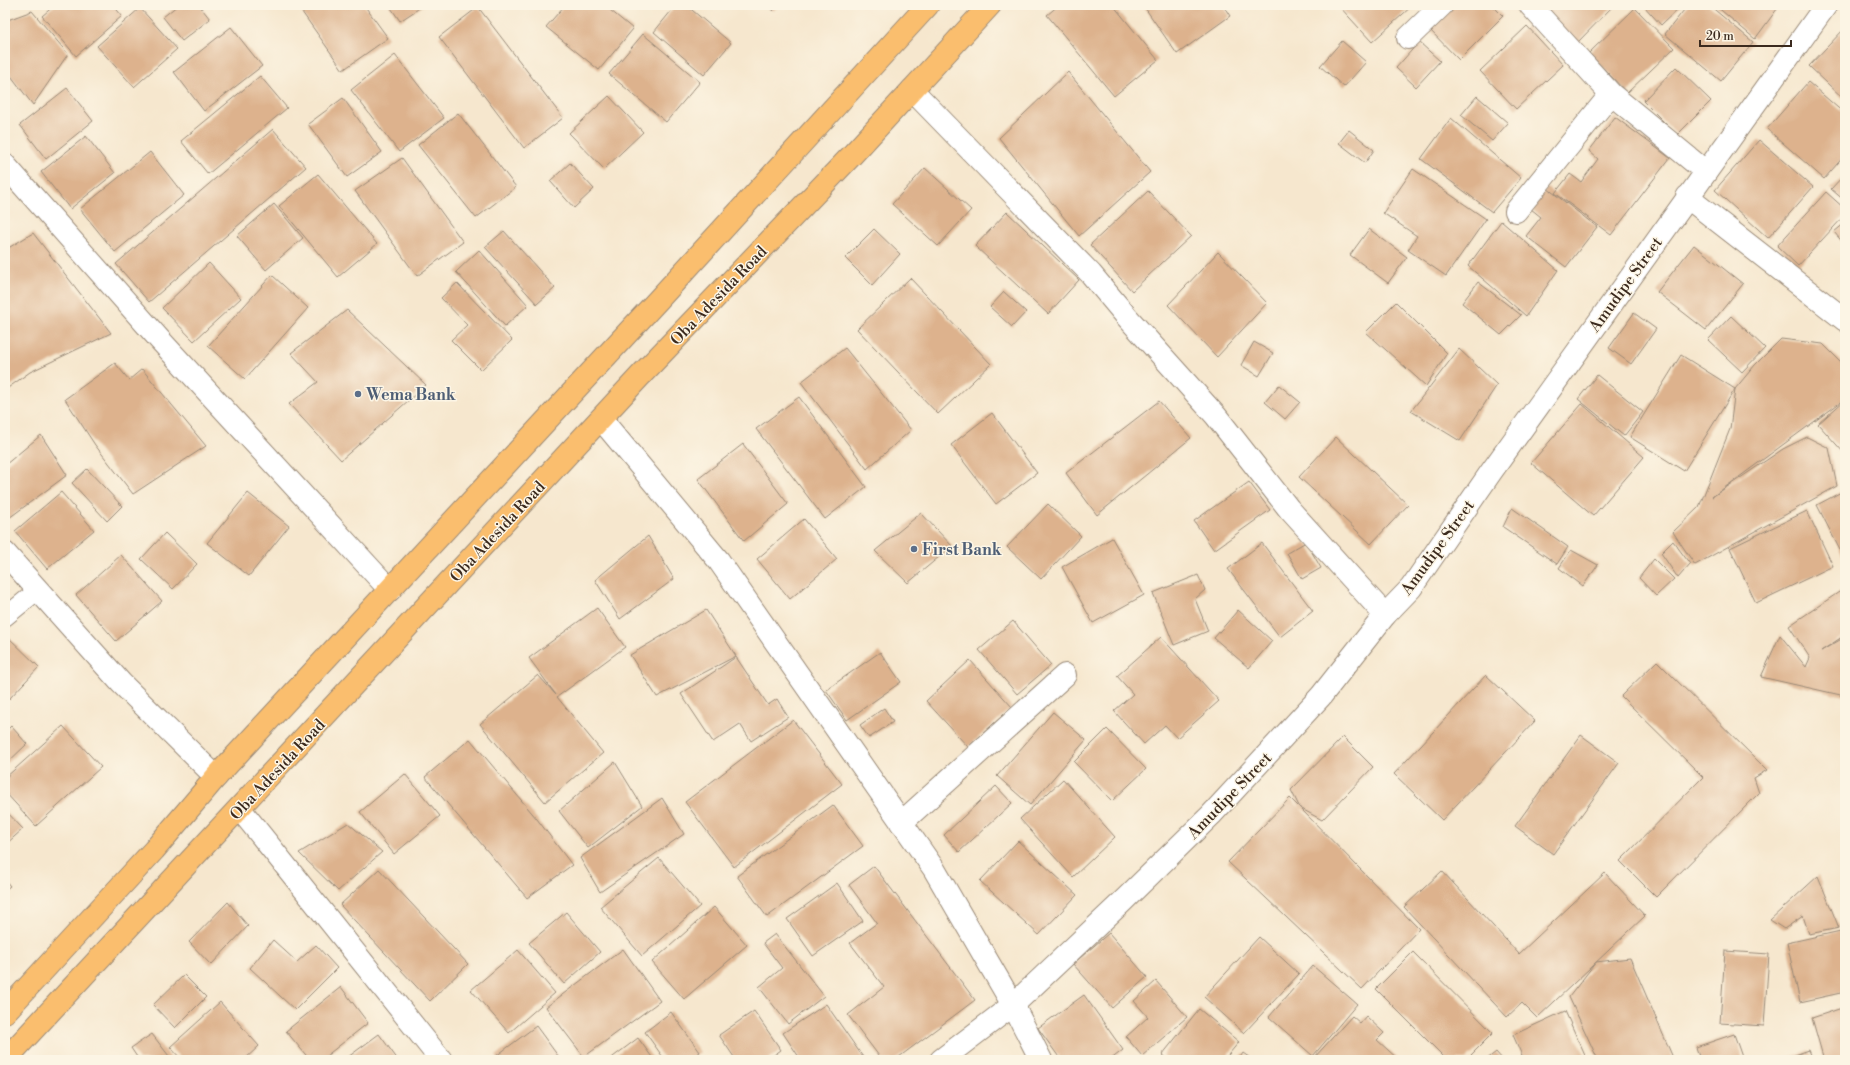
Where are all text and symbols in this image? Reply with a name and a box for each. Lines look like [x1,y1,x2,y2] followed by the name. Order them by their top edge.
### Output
[1700,22,1791,48] scale bar
[1706,29,1734,44] text: 20 m
[1584,233,1667,337] street label: Amudipe Street
[666,242,771,350] street label: Oba Adesida Road
[365,385,457,405] place label: Wema Bank
[353,389,363,399] marker: Wema Bank
[446,477,550,586] street label: Oba Adesida Road
[1396,496,1479,600] street label: Amudipe Street
[922,540,1003,560] place label: First Bank
[909,544,919,554] marker: First Bank
[226,715,330,824] street label: Oba Adesida Road
[1183,748,1276,844] street label: Amudipe Street

